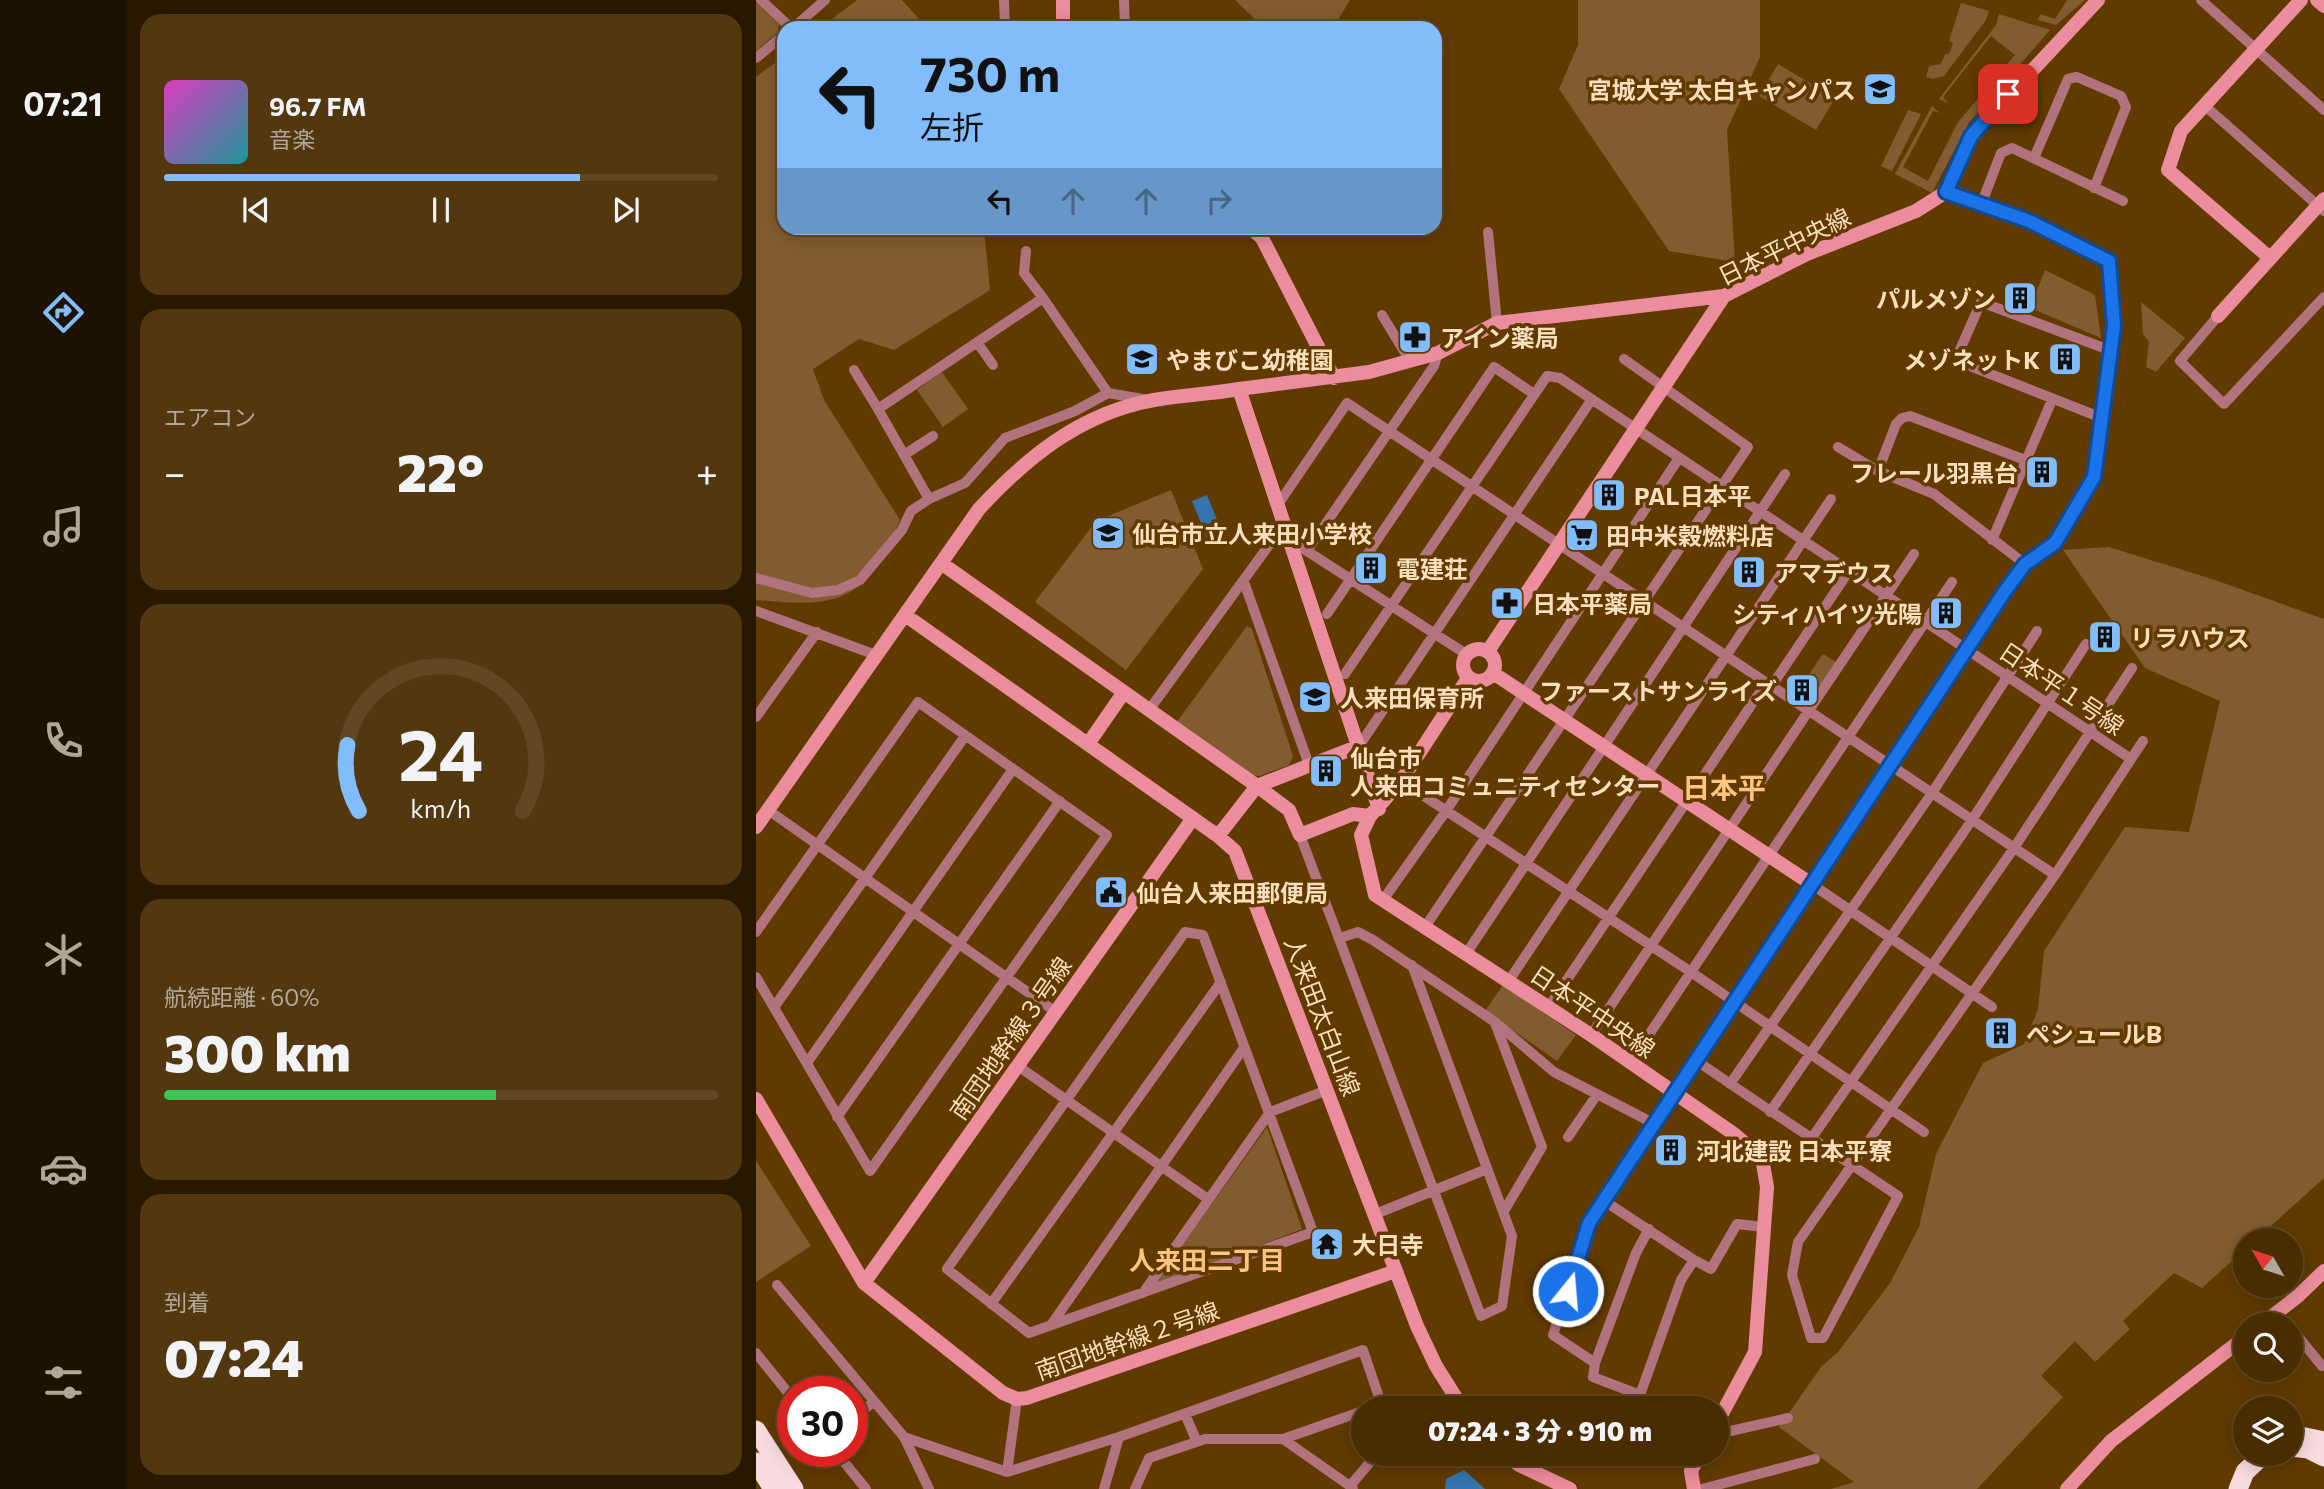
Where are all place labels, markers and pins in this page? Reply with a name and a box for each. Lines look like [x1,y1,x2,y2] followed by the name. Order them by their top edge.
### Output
[1978,64,2038,124] pin
[1861,70,1899,108] school or university icon: 宮城大学 太白キャンパス
[1587,75,1856,104] place label: 宮城大学 太白キャンパス
[2001,279,2039,317] building icon: パルメゾン
[1876,284,1996,313] place label: パルメゾン
[1396,318,1434,356] pharmacy icon: アイン薬局
[1440,323,1559,352] place label: アイン薬局
[1123,340,1161,378] school or university icon: やまびこ幼稚園
[2046,340,2084,378] building icon: メゾネットK
[1166,345,1334,374] place label: やまびこ幼稚園
[1903,345,2040,374] place label: メゾネットK
[2023,453,2061,491] building icon: フレール羽黒台
[1850,458,2018,487] place label: フレール羽黒台
[1590,476,1628,514] building icon: PAL日本平
[1634,481,1751,510] place label: PAL日本平
[1089,514,1127,552] school or university icon: 仙台市立人来田小学校
[1563,516,1601,554] supermarket icon: 田中米穀燃料店
[1132,519,1372,548] place label: 仙台市立人来田小学校
[1606,521,1774,550] place label: 田中米穀燃料店
[1352,549,1390,587] building icon: 電建荘
[1730,553,1768,591] building icon: アマデウス
[1396,554,1468,583] place label: 電建荘
[1774,558,1894,587] place label: アマデウス
[1488,584,1526,622] pharmacy icon: 日本平薬局
[1532,589,1652,618] place label: 日本平薬局
[1927,594,1965,632] building icon: シティハイツ光陽
[1732,599,1922,628] place label: シティハイツ光陽
[2086,618,2124,656] building icon: リラハウス
[2130,623,2250,652] place label: リラハウス
[1783,671,1821,709] building icon: ファーストサンライズ
[1539,676,1777,705] place label: ファーストサンライズ
[1296,678,1334,716] school or university icon: 人来田保育所
[1340,683,1484,712] place label: 人来田保育所
[1350,743,1661,800] place label: 仙台市 人来田コミュニティセンター
[1307,752,1345,790] building icon: 仙台市 人来田コミュニティセンター
[1092,873,1130,911] public building icon: 仙台人来田郵便局
[1136,878,1328,907] place label: 仙台人来田郵便局
[1982,1014,2020,1052] building icon: ぺシュールB
[2026,1019,2162,1048] place label: ぺシュールB
[1652,1131,1690,1169] building icon: 河北建設 日本平寮
[1696,1136,1893,1165] place label: 河北建設 日本平寮
[1308,1225,1346,1263] temple icon: 大日寺
[1352,1230,1424,1259] place label: 大日寺

